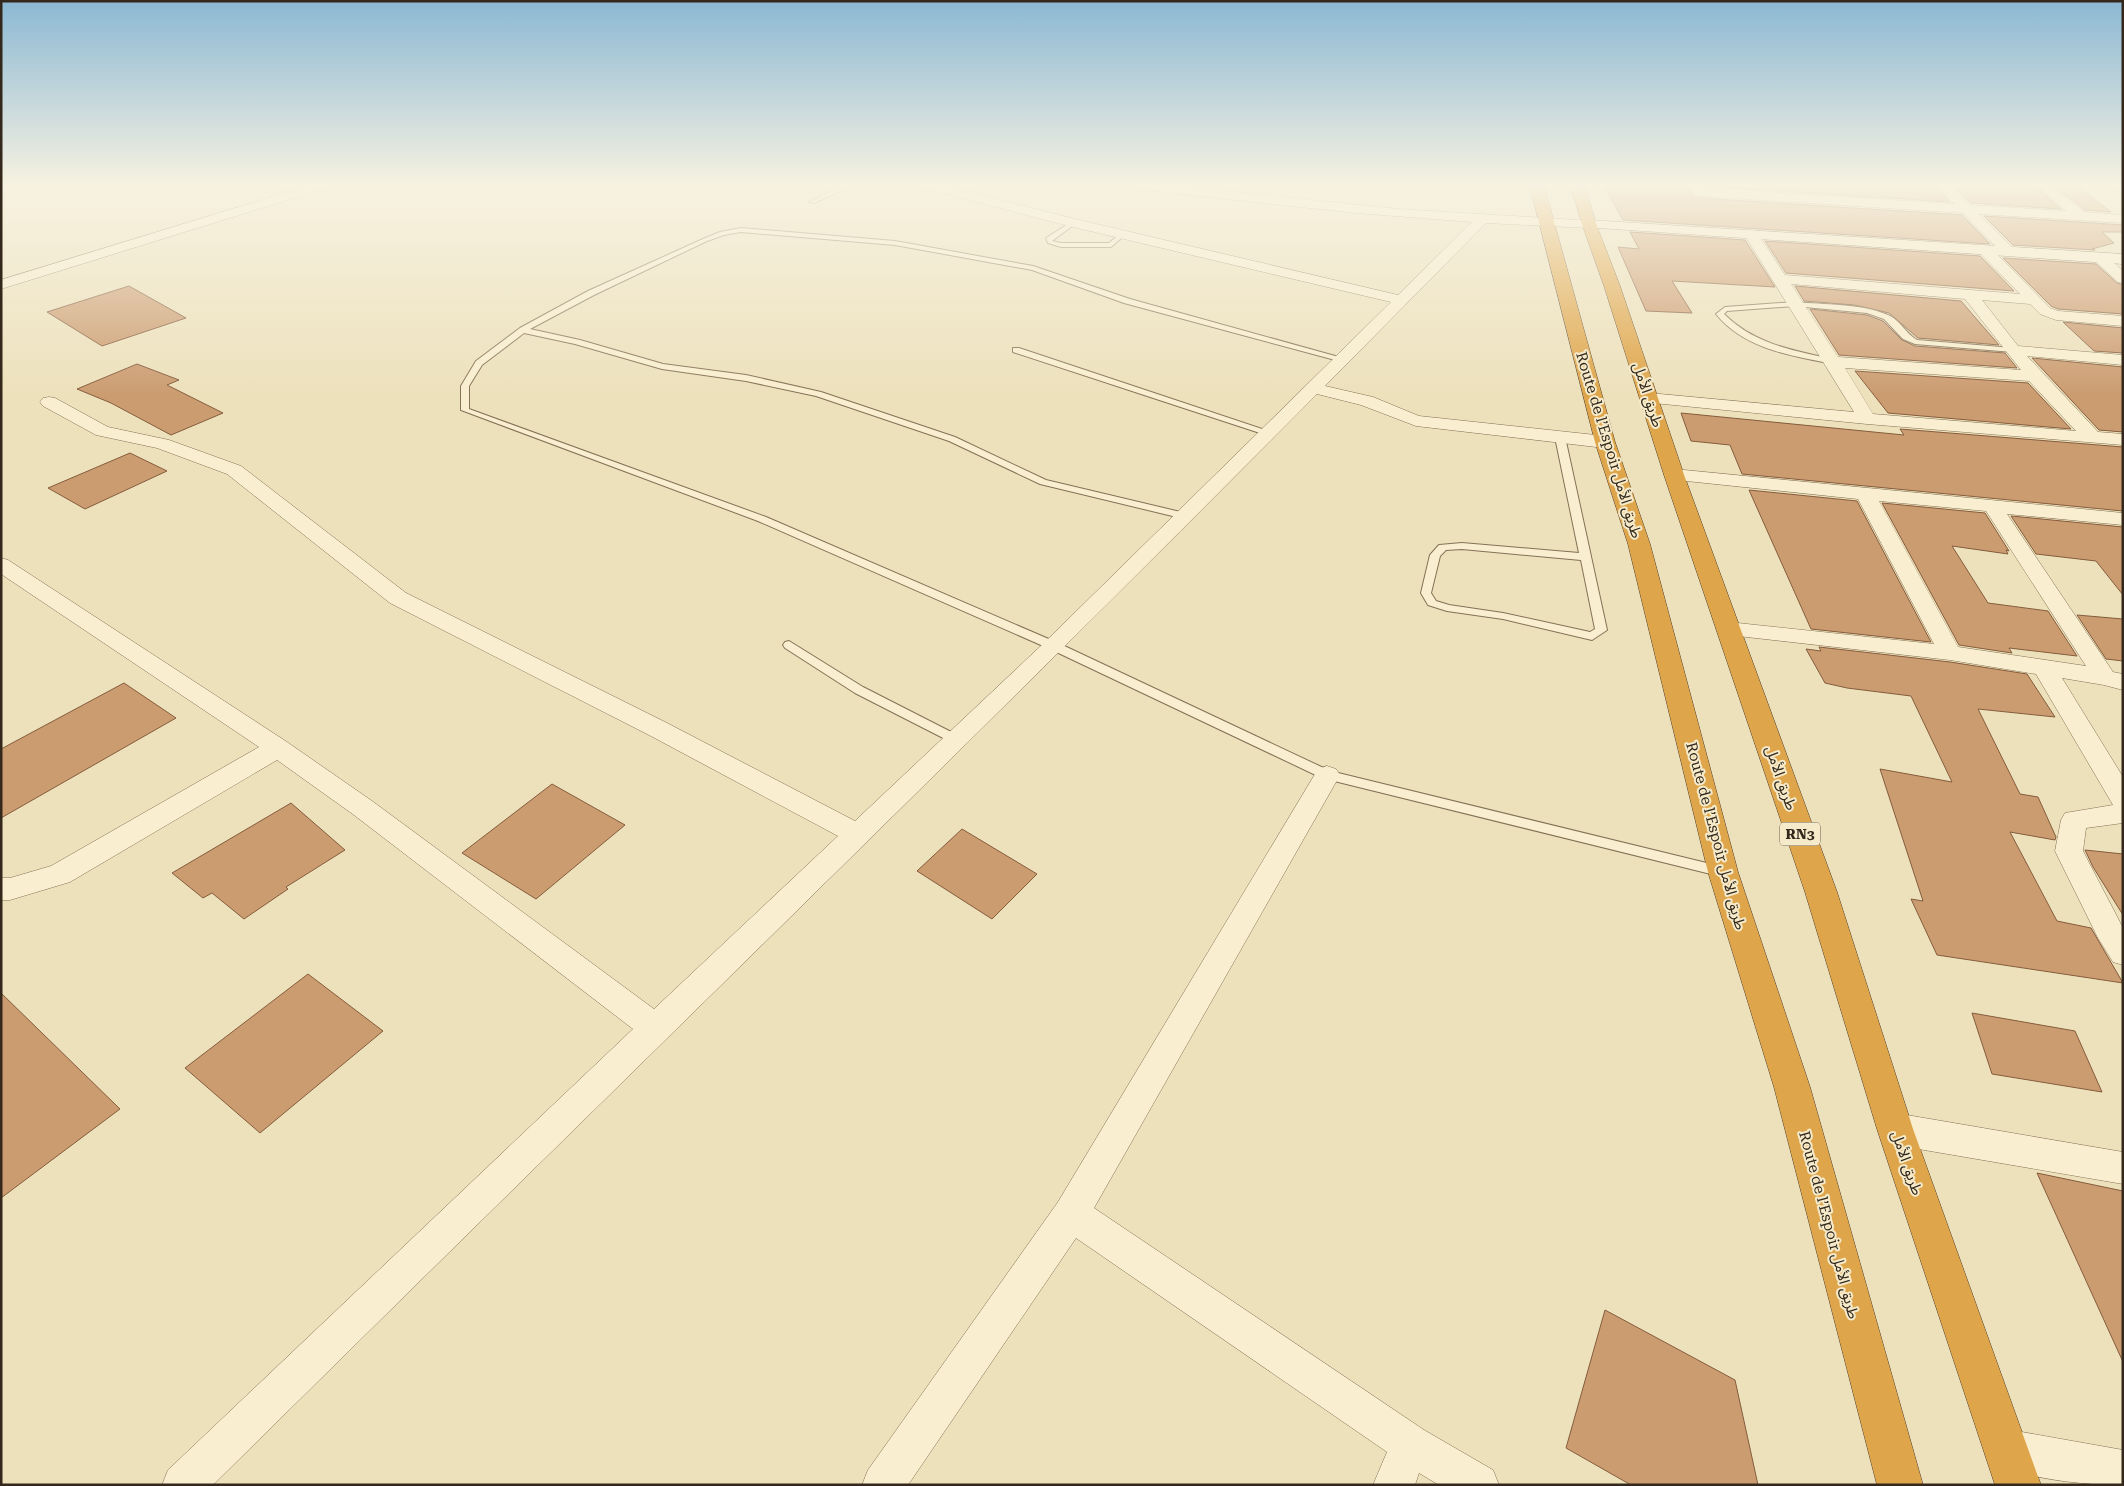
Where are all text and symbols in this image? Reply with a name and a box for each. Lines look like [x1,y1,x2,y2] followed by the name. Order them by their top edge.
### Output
[1571,350,1646,541] street label: Route de l’Espoir طريق الأمل
[1628,360,1667,430] street label: طريق الأمل
[1681,740,1750,932] street label: Route de l’Espoir طريق الأمل
[1761,743,1800,813] street label: طريق الأمل
[1780,822,1820,846] road number: RN3
[1887,1128,1926,1198] street label: طريق الأمل
[1794,1129,1863,1321] street label: Route de l’Espoir طريق الأمل

